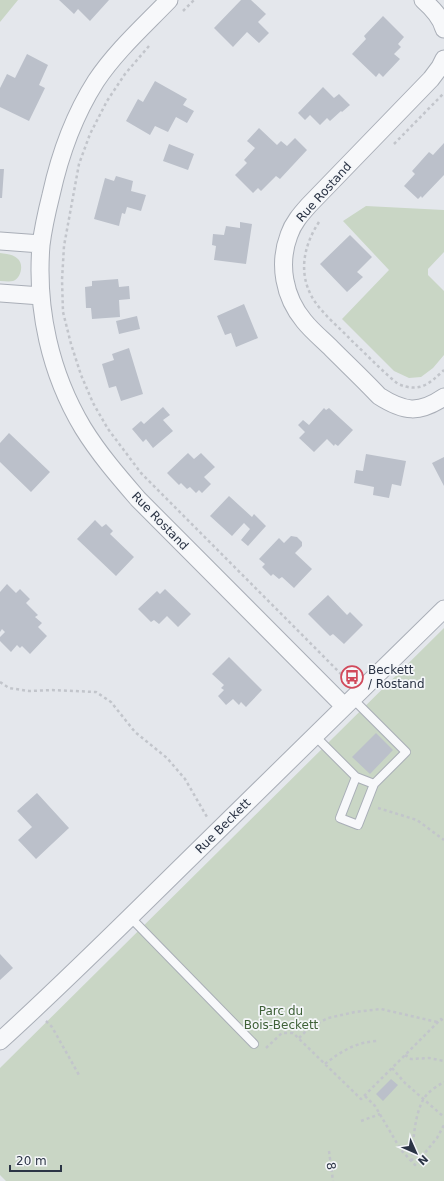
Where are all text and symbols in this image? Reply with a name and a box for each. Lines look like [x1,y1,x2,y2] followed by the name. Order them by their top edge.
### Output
[294,159,354,225] street label: Rue Rostand
[129,489,191,553] street label: Rue Rostand
[368,663,425,691] place label: Beckett / Rostand
[339,664,365,690] bus stop icon: Beckett / Rostand
[193,795,254,856] street label: Rue Beckett
[244,1004,319,1032] park label: Parc du Bois-Beckett
[396,1133,436,1173] north arrow
[10,1147,61,1173] scale bar
[415,1152,431,1168] text: N
[16,1154,47,1168] text: 20 m
[324,1161,338,1171] street label: 8

